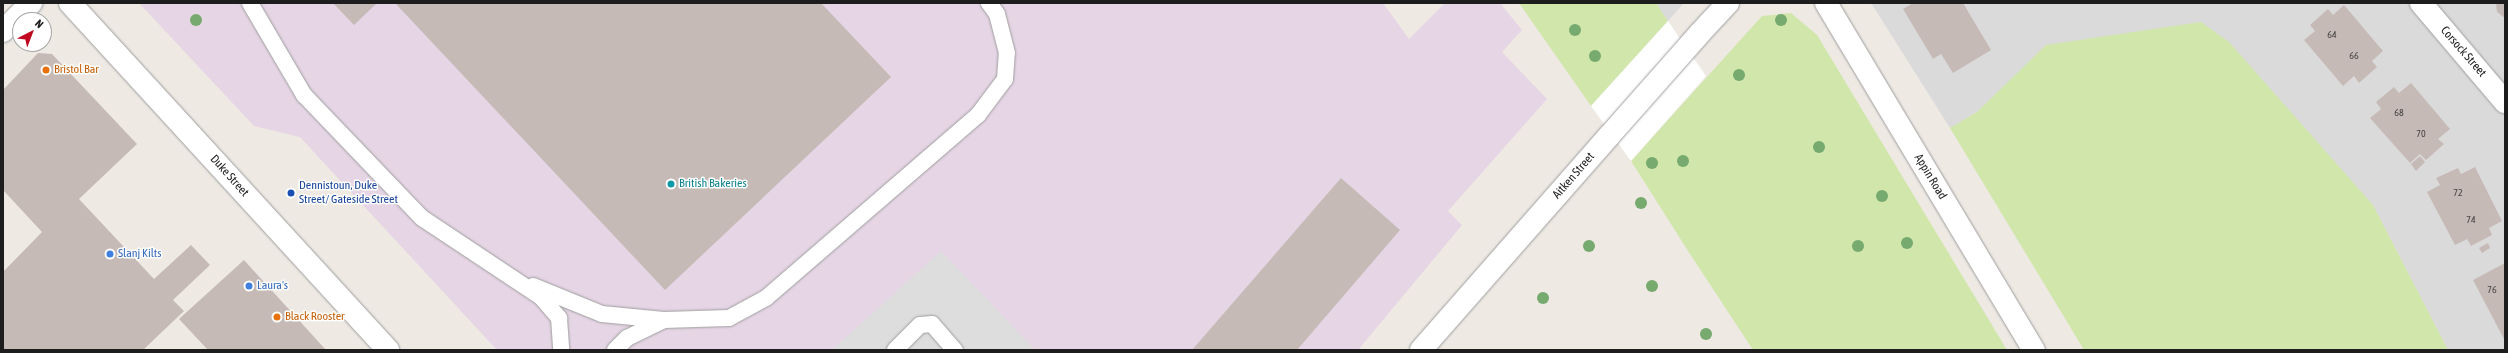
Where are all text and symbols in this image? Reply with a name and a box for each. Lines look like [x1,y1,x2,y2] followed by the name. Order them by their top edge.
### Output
[12,12,52,52] north arrow
[33,17,46,30] text: N
[2437,24,2489,80] street label: Corsock Street
[2327,29,2337,41] house number: 64
[2349,50,2359,62] house number: 66
[54,63,99,77] place label: Bristol Bar
[41,65,51,75] marker: Bristol Bar
[2394,107,2404,119] house number: 68
[2416,128,2426,140] house number: 70
[1550,150,1598,202] street label: Aitken Street
[207,152,251,200] street label: Duke Street
[1911,152,1949,202] street label: Appin Road
[679,177,747,191] place label: British Bakeries
[299,179,398,207] place label: Dennistoun, Duke Street/ Gateside Street
[666,179,676,189] marker: British Bakeries
[2453,187,2463,199] house number: 72
[286,188,296,198] marker: Dennistoun, Duke Street/ Gateside Street
[2466,214,2476,226] house number: 74
[118,247,162,261] place label: Slanj Kilts
[105,249,115,259] marker: Slanj Kilts
[257,279,288,293] place label: Laura's
[244,281,254,291] marker: Laura's
[2487,284,2497,296] house number: 76
[285,310,345,324] place label: Black Rooster
[272,312,282,322] marker: Black Rooster

